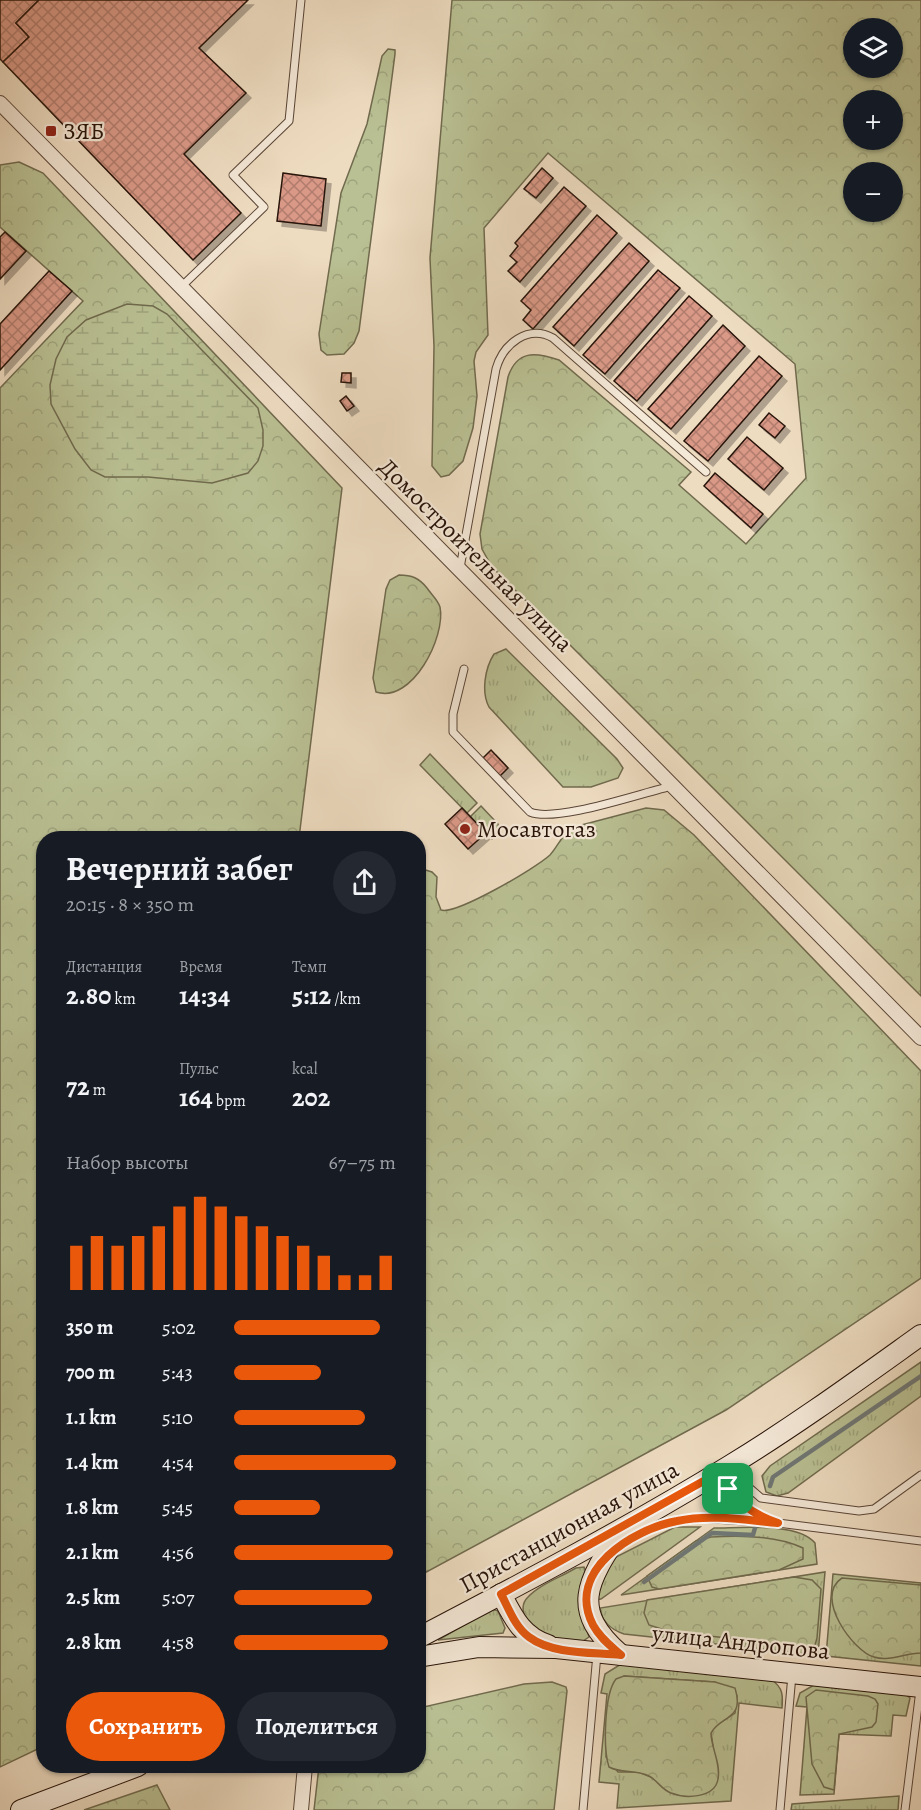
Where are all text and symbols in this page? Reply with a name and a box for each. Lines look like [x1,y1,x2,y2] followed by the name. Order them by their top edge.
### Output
[843,18,903,222] map controls
[843,18,903,78] button: layers
[843,90,903,150] button: +
[63,115,104,147] place label: ЗЯБ
[44,124,58,138] marker: ЗЯБ
[843,162,903,222] button: −
[372,451,580,659] street label: Домостроительная улица
[477,813,596,845] place label: Мосавтогаз
[458,822,472,836] marker: Мосавтогаз
[66,846,293,891] text: Вечерний забег
[333,851,396,914] button: share
[66,891,194,918] text: 20:15 · 8 × 350 m
[66,956,142,978] text: Дистанция
[179,956,223,978] text: Время
[292,956,327,978] text: Темп
[66,978,111,1013] text: 2.80
[179,978,230,1013] text: 14:34
[292,978,331,1013] text: 5:12
[111,988,136,1010] text: km
[331,988,361,1010] text: /km
[179,1058,219,1080] text: Пульс
[292,1058,318,1080] text: kcal
[66,1069,90,1104] text: 72
[90,1079,106,1101] text: m
[179,1080,213,1115] text: 164
[292,1080,330,1115] text: 202
[213,1090,246,1112] text: bpm
[66,1149,189,1176] text: Набор высоты
[329,1149,396,1176] text: 67–75 m
[66,1314,113,1341] text: 350 m
[162,1314,196,1341] text: 5:02
[66,1359,115,1386] text: 700 m
[162,1359,193,1386] text: 5:43
[66,1404,116,1431] text: 1.1 km
[162,1404,193,1431] text: 5:10
[66,1449,119,1476] text: 1.4 km
[162,1449,193,1476] text: 4:54
[454,1453,684,1601] street label: Пристанционная улица
[702,1463,753,1514] pin
[711,1472,744,1505] icon: arrive
[66,1494,119,1521] text: 1.8 km
[162,1494,193,1521] text: 5:45
[66,1539,119,1566] text: 2.1 km
[162,1539,194,1566] text: 4:56
[66,1584,120,1611] text: 2.5 km
[162,1584,194,1611] text: 5:07
[650,1617,831,1667] street label: улица Андропова
[66,1629,121,1656] text: 2.8 km
[162,1629,194,1656] text: 4:58
[66,1692,225,1761] button: Сохранить
[237,1692,396,1761] button: Поделиться

